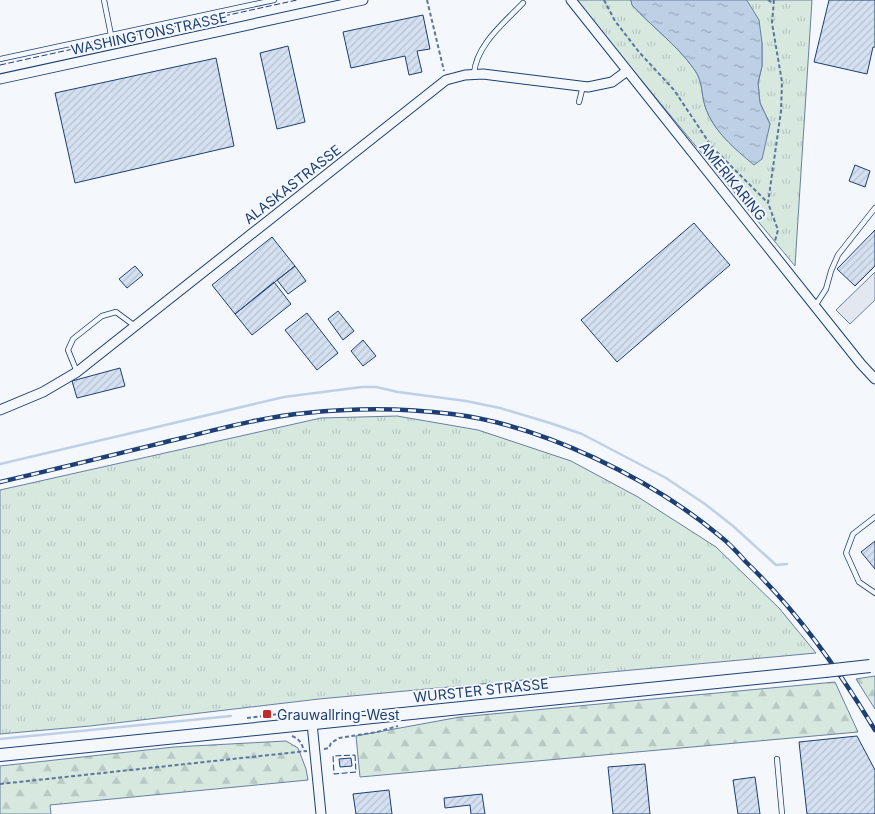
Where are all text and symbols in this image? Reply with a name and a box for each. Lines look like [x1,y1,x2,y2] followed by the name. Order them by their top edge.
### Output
[69,8,229,58] street label: WASHINGTONSTRASSE
[696,138,770,224] street label: AMERIKARING
[240,141,344,227] street label: ALASKASTRASSE
[413,674,549,706] street label: WURSTER STRASSE
[277,706,400,723] place label: Grauwallring-West
[261,708,273,720] marker: Grauwallring-West

